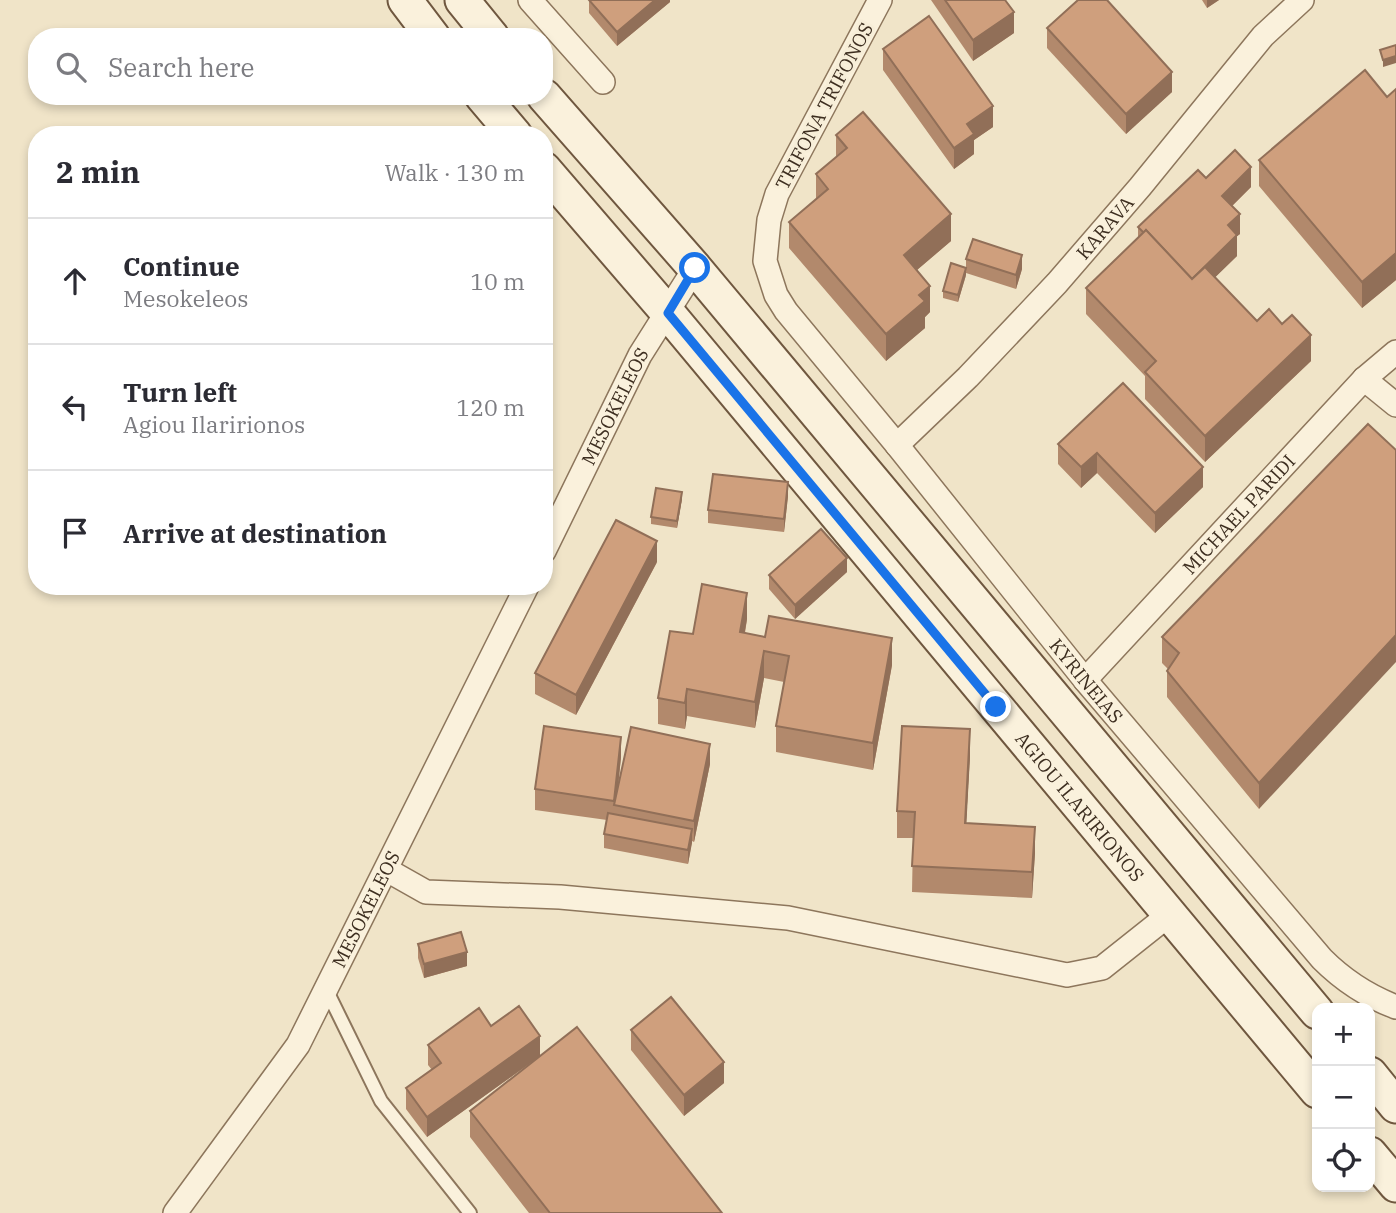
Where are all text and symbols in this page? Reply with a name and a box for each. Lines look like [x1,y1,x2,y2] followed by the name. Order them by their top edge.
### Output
[770,19,878,193] street label: TRIFONA TRIFONOS
[28,28,553,105] search box
[52,48,90,86] icon: search
[108,50,254,84] text: Search here
[56,152,140,191] text: 2 min
[384,157,525,187] text: Walk · 130 m
[1071,191,1139,264] street label: KARAVA
[123,249,240,283] text: Continue
[679,252,710,283] route start
[56,262,94,300] icon: ahead
[470,266,525,296] text: 10 m
[123,283,248,313] text: Mesokeleos
[576,343,654,469] street label: MESOKELEOS
[123,375,237,409] text: Turn left
[56,388,94,426] icon: left
[456,392,525,422] text: 120 m
[123,409,305,439] text: Agiou Ilaririonos
[1177,449,1300,579] street label: MICHAEL PARIDI
[56,514,94,552] icon: arrive
[123,516,387,550] text: Arrive at destination
[1044,634,1128,728] street label: KYRINEIAS
[980,691,1011,722] route end
[1010,727,1149,887] street label: AGIOU ILARIRIONOS
[327,847,405,972] street label: MESOKELEOS
[1312,1003,1375,1192] map controls
[1312,1003,1375,1066] button: +
[1312,1066,1375,1129] button: −
[1312,1129,1375,1192] button: locate

